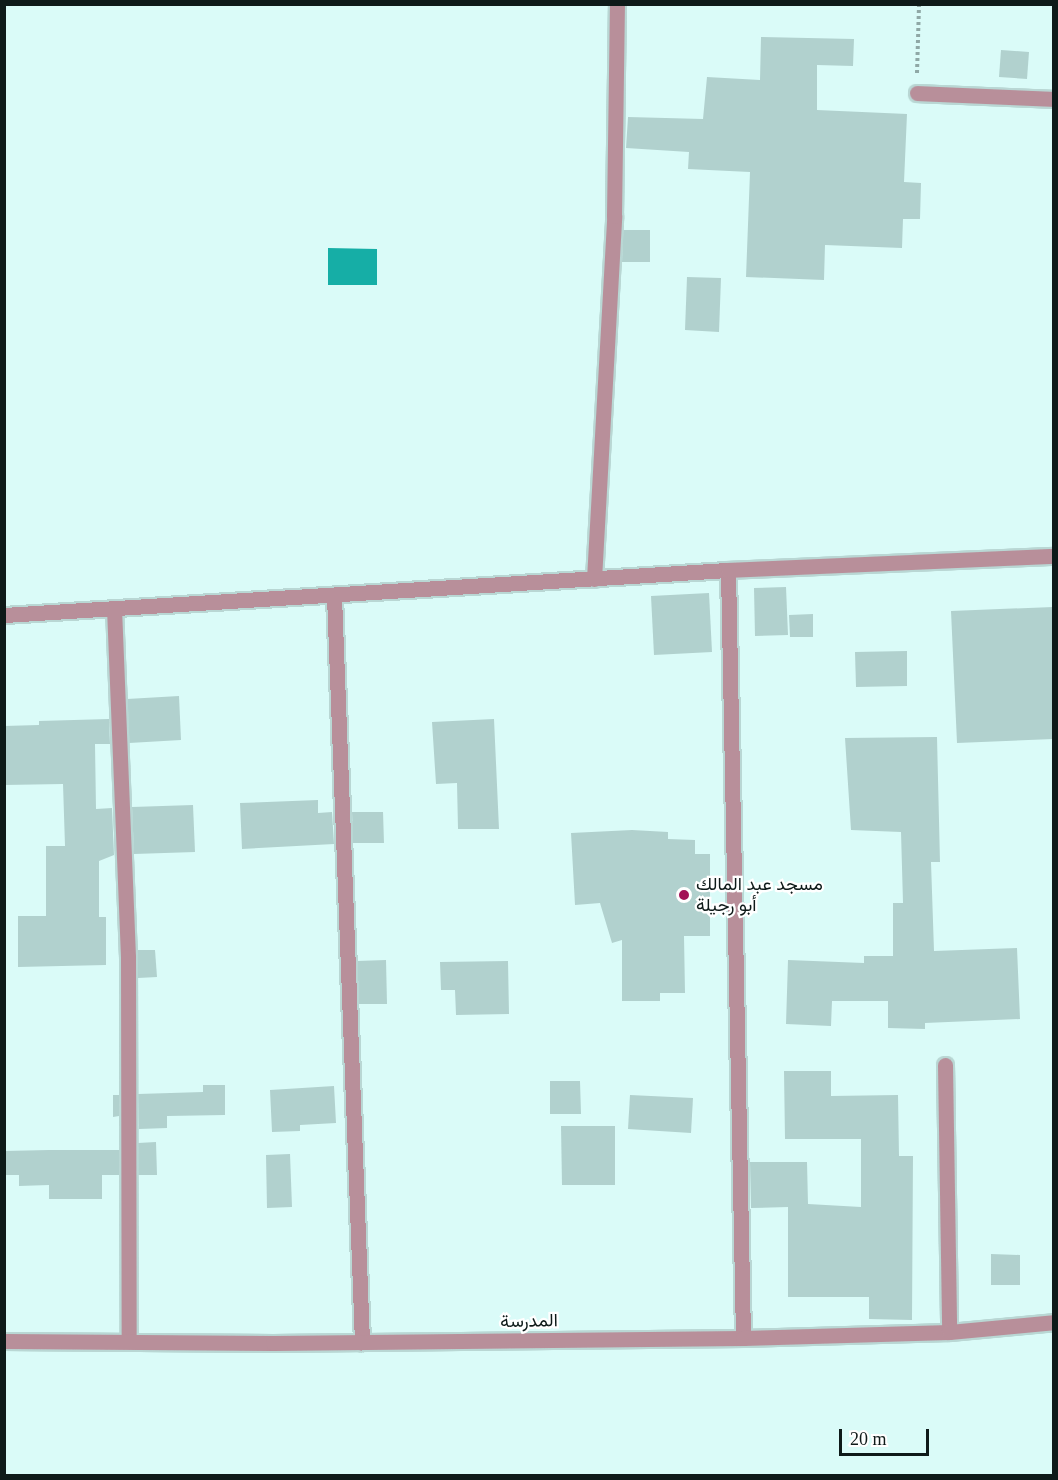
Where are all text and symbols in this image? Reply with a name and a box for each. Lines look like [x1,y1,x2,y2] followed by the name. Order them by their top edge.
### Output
[696,874,823,916] place label: مسجد عبد المالك أبو رجيلة
[677,888,691,902] marker: مسجد عبد المالك أبو رجيلة
[500,1310,558,1332] street label: المدرسة
[842,1417,932,1455] scale bar
[850,1429,887,1449] text: 20 m

